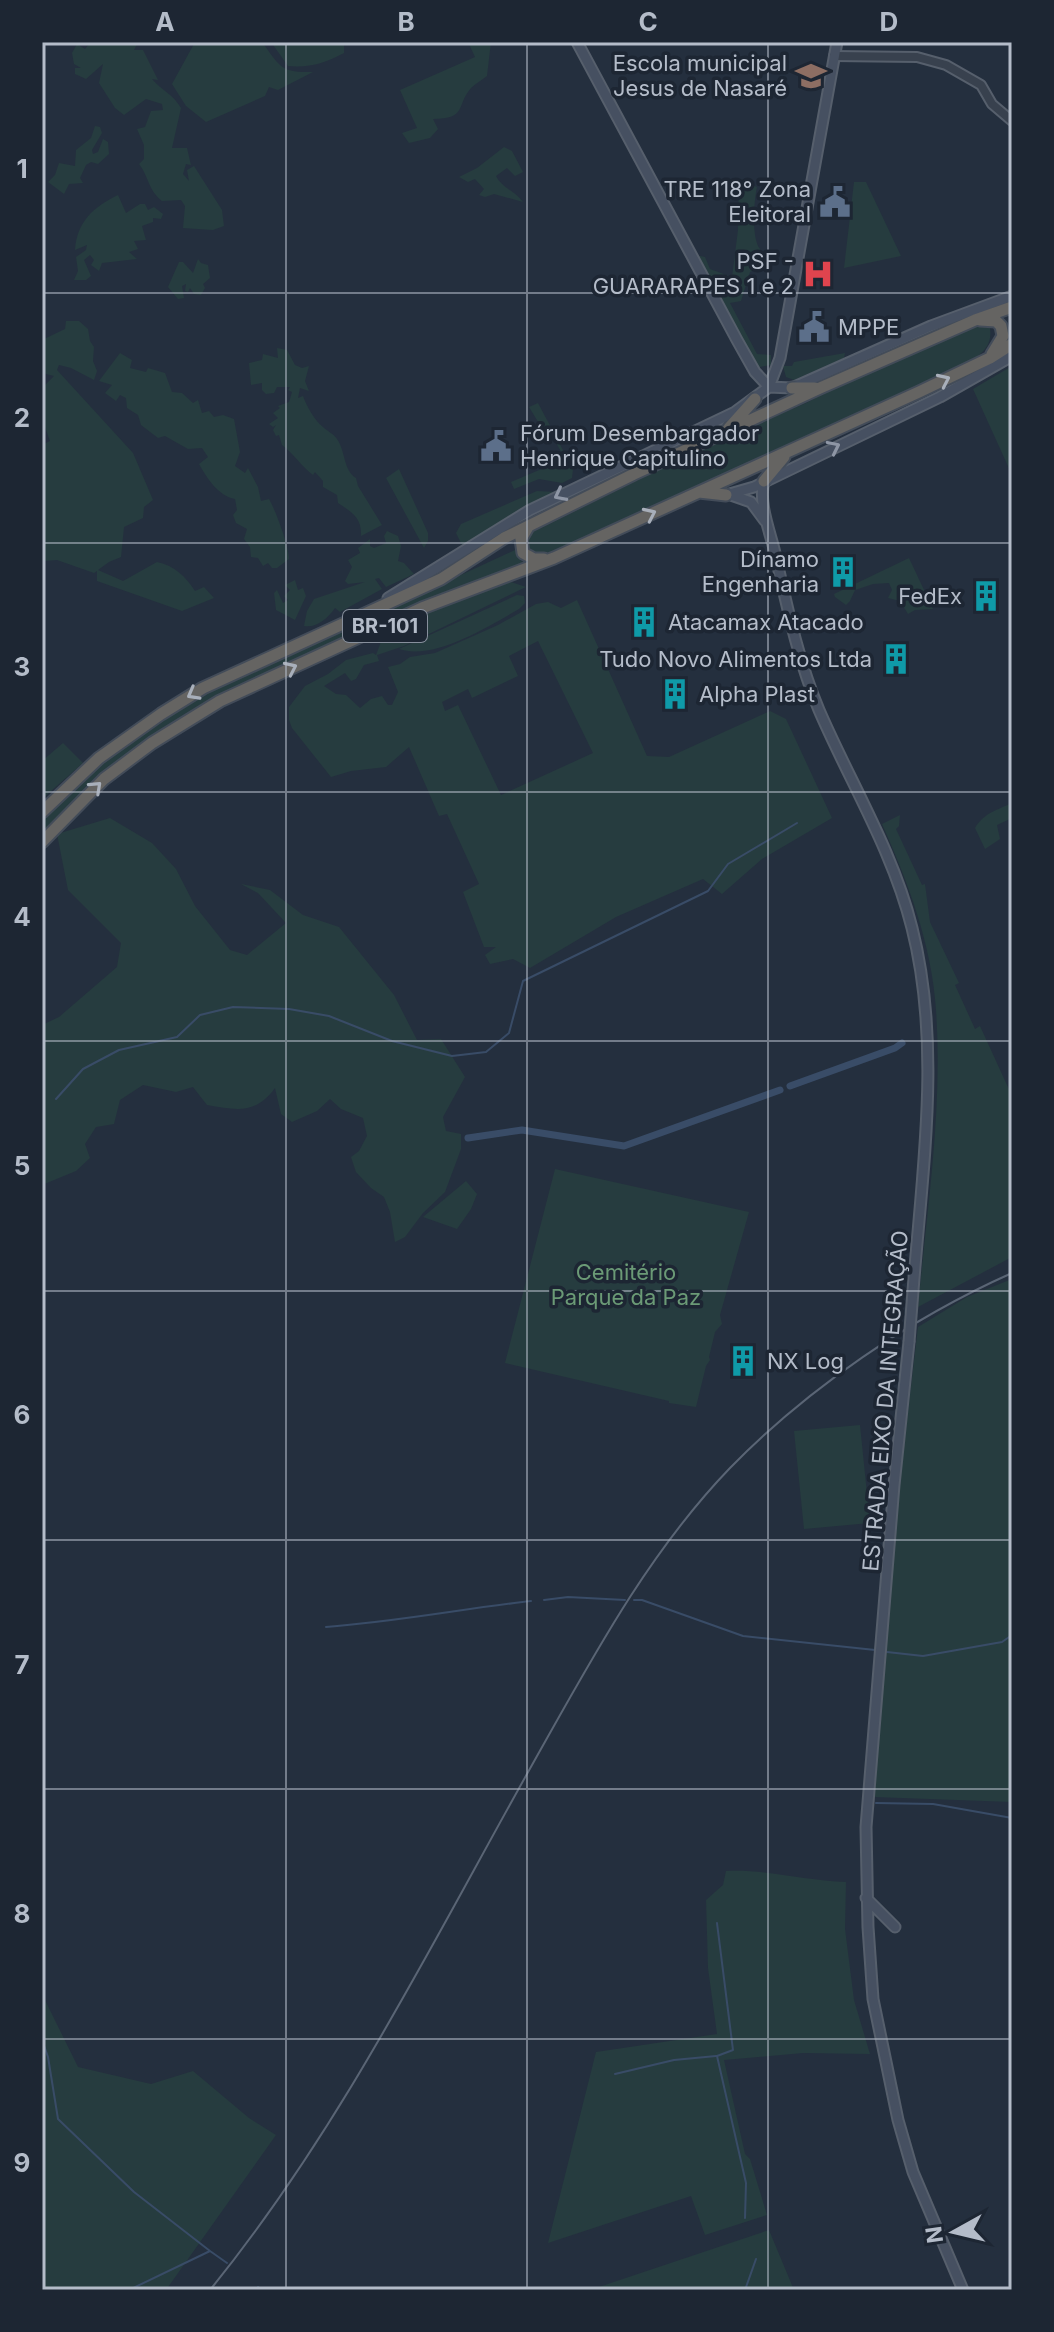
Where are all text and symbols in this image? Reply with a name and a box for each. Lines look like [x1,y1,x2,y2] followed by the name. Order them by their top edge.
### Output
[155,6,175,37] text: A
[397,6,415,37] text: B
[638,6,658,37] text: C
[880,6,898,37] text: D
[613,50,787,101] place label: Escola municipal Jesus de Nasaré
[794,59,828,93] school or university icon: Escola municipal Jesus de Nasaré
[16,153,28,184] text: 1
[663,176,811,227] place label: TRE 118° Zona Eleitoral
[818,185,852,219] public building icon: TRE 118° Zona Eleitoral
[593,248,794,299] place label: PSF - GUARARAPES 1 e 2
[801,257,835,291] hospital icon: PSF - GUARARAPES 1 e 2
[797,310,831,344] public building icon: MPPE
[838,314,899,340] place label: MPPE
[935,374,950,390] one-way arrow
[14,402,30,433] text: 2
[520,420,759,471] place label: Fórum Desembargador Henrique Capitulino
[479,429,513,463] public building icon: Fórum Desembargador Henrique Capitulino
[825,441,840,457] one-way arrow
[554,486,569,501] one-way arrow
[642,508,657,524] one-way arrow
[702,546,819,597] place label: Dínamo Engenharia
[826,555,860,589] building icon: Dínamo Engenharia
[969,579,1003,613] building icon: FedEx
[898,583,962,609] place label: FedEx
[627,605,661,639] building icon: Atacamax Atacado
[668,609,864,635] place label: Atacamax Atacado
[343,610,427,642] road number: BR-101
[879,642,913,676] building icon: Tudo Novo Alimentos Ltda
[599,646,872,672] place label: Tudo Novo Alimentos Ltda
[14,651,30,682] text: 3
[283,662,297,678] one-way arrow
[658,677,692,711] building icon: Alpha Plast
[699,681,815,707] place label: Alpha Plast
[188,684,202,700] one-way arrow
[87,782,102,796] one-way arrow
[13,901,31,932] text: 4
[14,1150,30,1181] text: 5
[857,1229,913,1573] street label: ESTRADA EIXO DA INTEGRAÇÃO
[551,1259,701,1310] park label: Cemitério Parque da Paz
[726,1344,760,1378] building icon: NX Log
[767,1348,844,1374] place label: NX Log
[14,1399,30,1430] text: 6
[14,1649,30,1680] text: 7
[14,1898,30,1929] text: 8
[14,2147,30,2178] text: 9
[914,2192,994,2272] north arrow
[920,2225,948,2245] text: N

